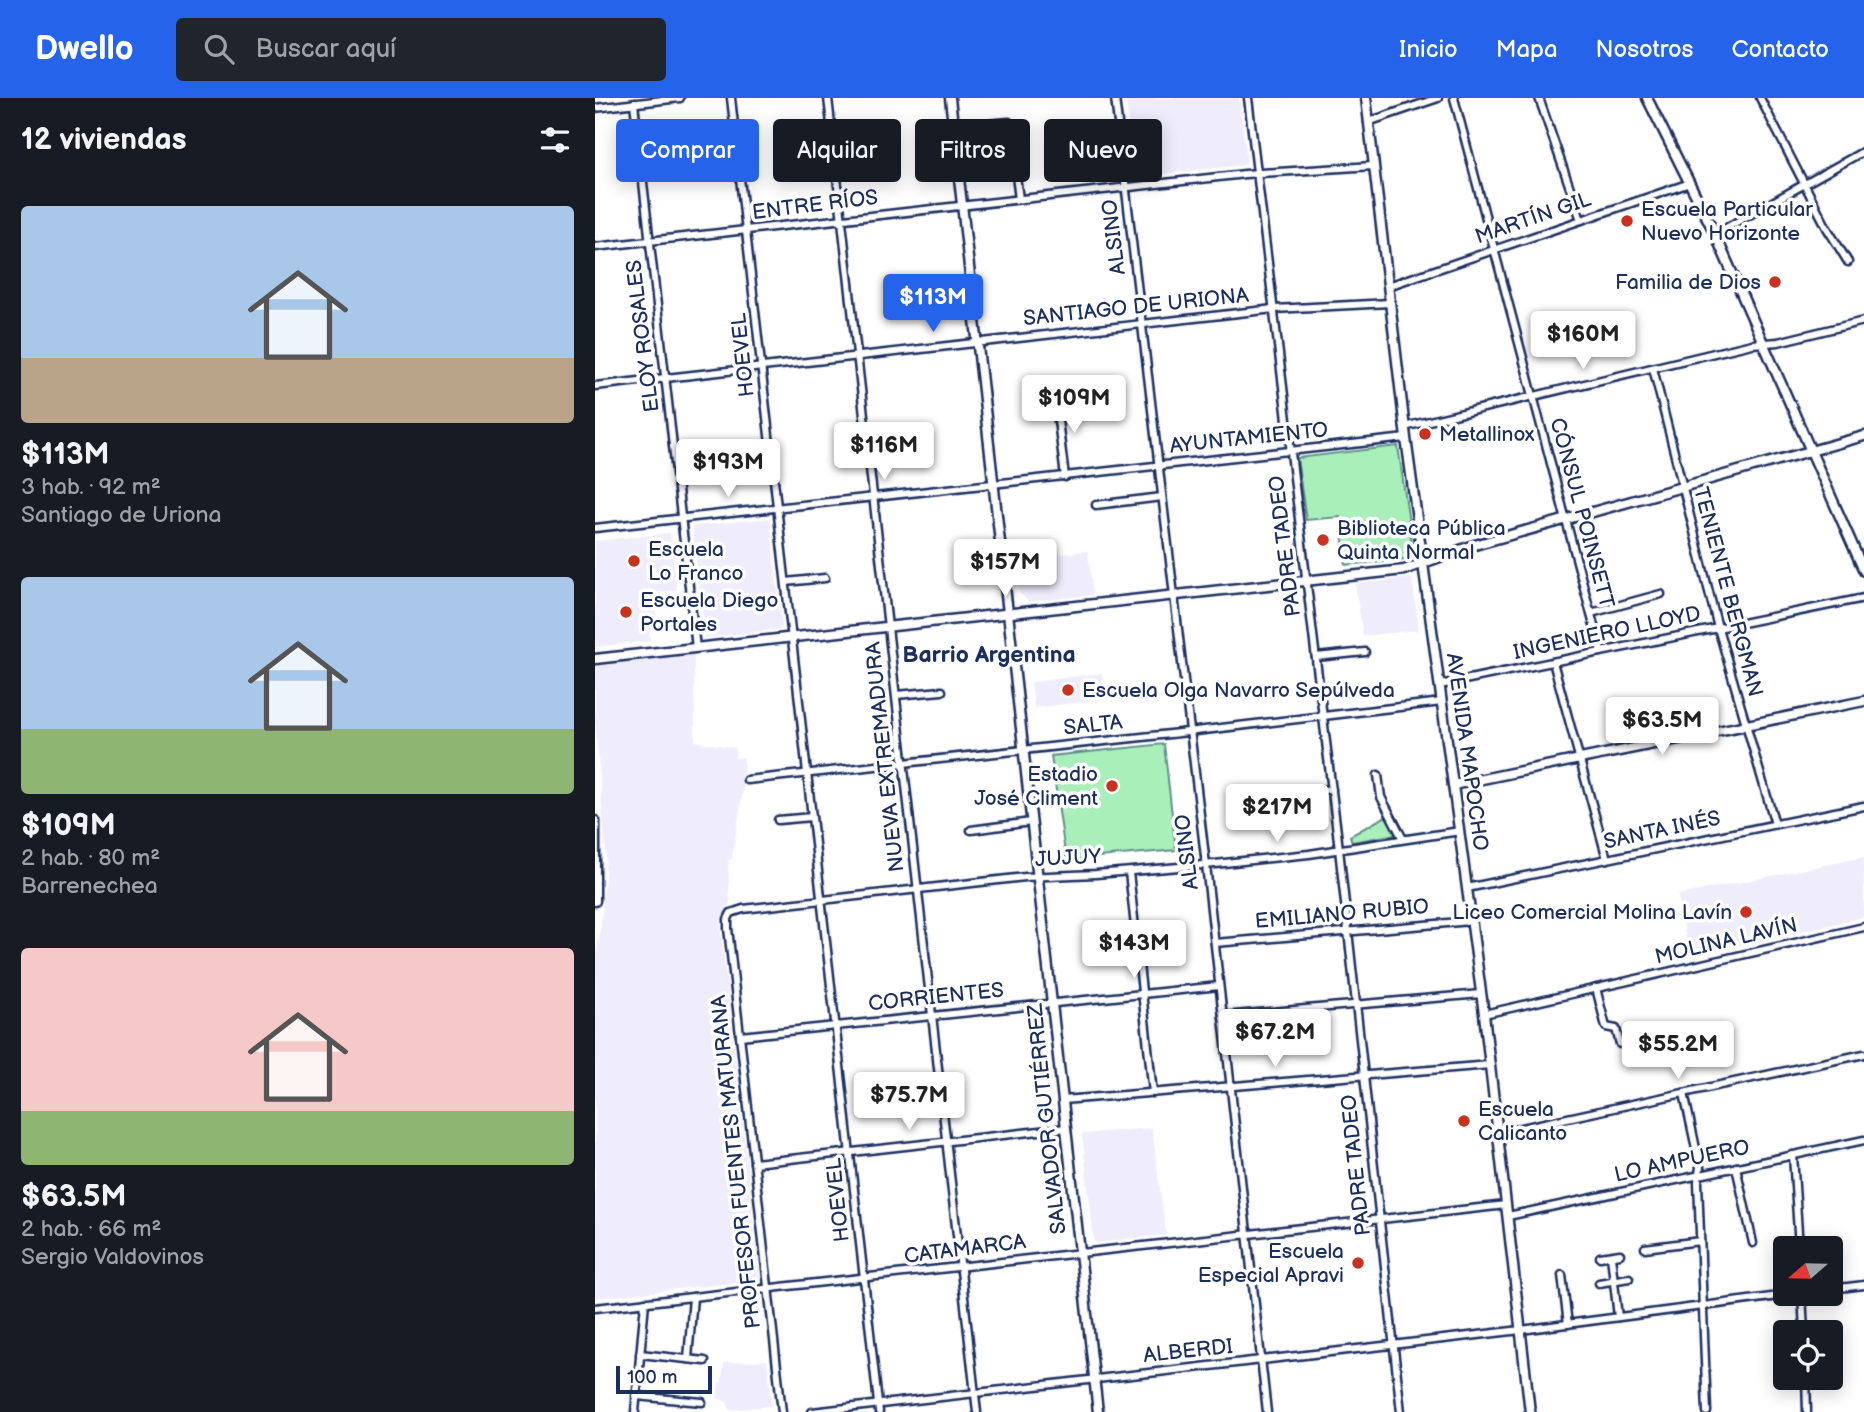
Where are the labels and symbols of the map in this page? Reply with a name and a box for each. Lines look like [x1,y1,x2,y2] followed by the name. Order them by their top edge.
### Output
[751,185,879,225] street label: ENTRE RÍOS
[1472,187,1594,249] street label: MARTÍN GIL
[1641,197,1813,246] place label: Escuela Particular Nuevo Horizonte
[1097,198,1131,276] street label: ALSINO
[1619,213,1635,229] marker: Escuela Particular Nuevo Horizonte
[621,258,665,414] street label: ELOY ROSALES
[1615,270,1761,295] place label: Familia de Dios
[884,274,982,334] pin: $113M
[1767,274,1783,290] marker: Familia de Dios
[1022,283,1250,331] street label: SANTIAGO DE URIONA
[726,312,760,398] street label: HOEVEL
[1534,312,1632,371] pin: $160M
[1025,376,1123,435] pin: $109M
[1545,415,1620,611] street label: CÓNSUL POINSETT
[1169,417,1329,459] street label: AYUNTAMIENTO
[835,422,933,482] pin: $116M
[1439,422,1535,447] place label: Metallinox
[1417,426,1433,442] marker: Metallinox
[679,440,777,499] pin: $193M
[1264,474,1306,618] street label: PADRE TADEO
[1688,484,1768,700] street label: TENIENTE BERGMAN
[1337,516,1506,565] place label: Biblioteca Pública Quinta Normal
[1315,532,1331,548] marker: Biblioteca Pública Quinta Normal
[648,537,744,586] place label: Escuela Lo Franco
[956,540,1054,599] pin: $157M
[626,553,642,569] marker: Escuela Lo Franco
[640,588,778,637] place label: Escuela Diego Portales
[1511,601,1703,665] street label: INGENIERO LLOYD
[618,604,634,620] marker: Escuela Diego Portales
[860,641,910,873] street label: NUEVA EXTREMADURA
[902,641,1076,669] district label: Barrio Argentina
[1441,651,1493,853] street label: AVENIDA MAPOCHO
[1082,678,1395,703] place label: Escuela Olga Navarro Sepúlveda
[1060,682,1076,698] marker: Escuela Olga Navarro Sepúlveda
[1605,698,1719,757] pin: $63.5M
[1062,709,1124,741] street label: SALTA
[974,762,1099,811] place label: Estadio José Climent
[1104,778,1120,794] marker: Estadio José Climent
[1228,784,1326,844] pin: $217M
[1601,805,1723,855] street label: SANTA INÉS
[1170,813,1204,891] street label: ALSINO
[1035,844,1102,872] street label: JUJUY
[1254,894,1430,934] street label: EMILIANO RUBIO
[1452,900,1732,925] place label: Liceo Comercial Molina Lavín
[1738,904,1754,920] marker: Liceo Comercial Molina Lavín
[1652,912,1800,970] street label: MOLINA LAVÍN
[1085,920,1183,980] pin: $143M
[867,977,1005,1017] street label: CORRIENTES
[706,994,766,1330] street label: PROFESOR FUENTES MATURANA
[1022,1002,1072,1236] street label: SALVADOR GUTIÉRREZ
[1218,1010,1332,1069] pin: $67.2M
[1621,1021,1735,1081] pin: $55.2M
[852,1072,966,1132] pin: $75.7M
[1336,1093,1376,1237] street label: PADRE TADEO
[1478,1097,1567,1146] place label: Escuela Calicanto
[1456,1113,1472,1129] marker: Escuela Calicanto
[1612,1134,1752,1188] street label: LO AMPUERO
[821,1157,855,1243] street label: HOEVEL
[903,1229,1028,1269] street label: CATAMARCA
[1773,1236,1843,1306] north arrow
[1198,1239,1344,1288] place label: Escuela Especial Apravi
[1350,1255,1366,1271] marker: Escuela Especial Apravi
[1142,1334,1234,1368] street label: ALBERDI
[616,1363,712,1395] scale bar

